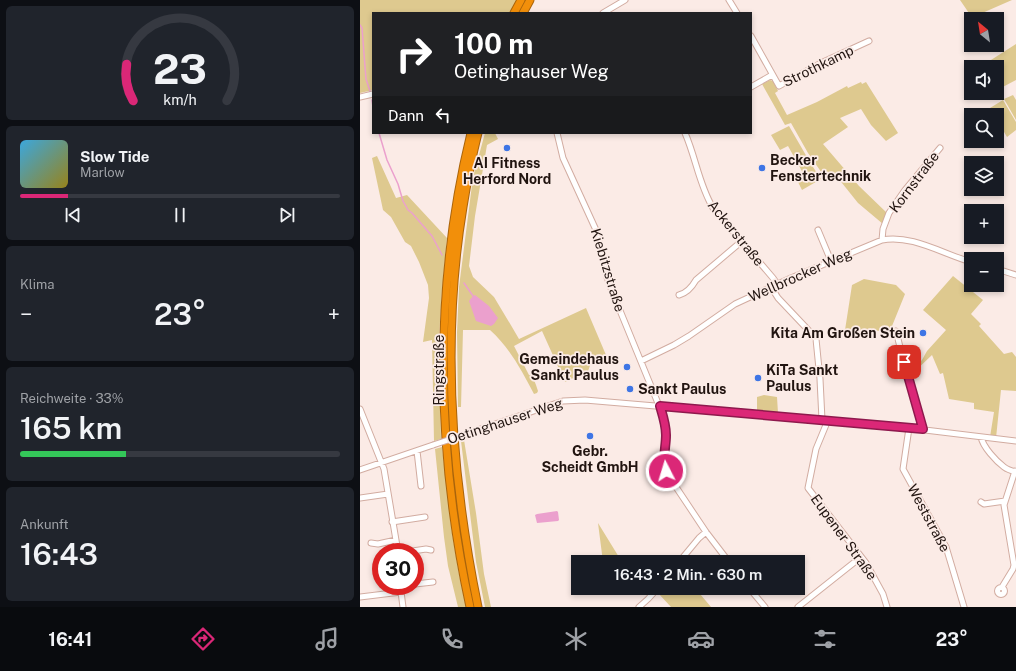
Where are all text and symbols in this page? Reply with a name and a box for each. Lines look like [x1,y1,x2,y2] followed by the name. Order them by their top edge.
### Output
[964,12,1004,52] north arrow
[964,12,1004,292] map controls
[454,27,533,60] text: 100 m
[388,28,440,80] icon: right
[780,42,856,90] street label: Strothkamp
[153,44,207,93] text: 23
[964,60,1004,100] button: sound
[454,61,609,82] text: Oetinghauser Weg
[163,91,197,108] text: km/h
[432,104,454,126] icon: left
[388,107,424,124] text: Dann
[964,108,1004,148] button: search
[502,143,512,153] marker: AI Fitness Herford Nord
[80,148,149,165] text: Slow Tide
[886,148,942,216] street label: Kornstraße
[770,152,871,184] place label: Becker Fenstertechnik
[463,155,551,187] place label: AI Fitness Herford Nord
[964,156,1004,196] button: layers
[757,163,767,173] marker: Becker Fenstertechnik
[80,165,125,180] text: Marlow
[705,197,767,269] street label: Ackerstraße
[62,204,84,226] icon: previous
[169,204,191,226] icon: pause
[276,204,298,226] icon: next
[964,204,1004,244] button: +
[588,226,628,314] street label: Kiebitzstraße
[746,245,854,305] street label: Wellbrocker Weg
[964,252,1004,292] button: −
[20,277,54,292] text: Klima
[154,296,206,332] text: 23°
[20,301,32,327] text: −
[328,301,340,327] text: +
[770,325,915,341] place label: Kita Am Großen Stein
[918,328,928,338] marker: Kita Am Großen Stein
[431,334,447,406] street label: Ringstraße
[887,345,921,379] pin
[519,351,619,383] place label: Gemeindehaus Sankt Paulus
[893,351,915,373] icon: arrive
[622,362,632,372] marker: Gemeindehaus Sankt Paulus
[766,362,839,394] place label: KiTa Sankt Paulus
[753,373,763,383] marker: KiTa Sankt Paulus
[638,381,726,397] place label: Sankt Paulus
[625,384,635,394] marker: Sankt Paulus
[20,391,123,406] text: Reichweite · 33%
[445,395,565,447] street label: Oetinghauser Weg
[20,410,122,446] text: 165 km
[585,431,595,441] marker: Gebr. Scheidt GmbH
[541,443,639,475] place label: Gebr. Scheidt GmbH
[645,450,687,492] position arrow
[904,481,954,555] street label: Weststraße
[808,491,880,583] street label: Eupener Straße
[20,517,69,532] text: Ankunft
[20,536,98,572] text: 16:43
[372,543,424,595] speed limit sign: 30
[614,566,762,583] text: 16:43 · 2 Min. · 630 m
[189,625,217,653] icon: directions
[313,625,341,653] icon: music
[438,625,466,653] icon: phone
[562,625,590,653] icon: climate
[687,625,715,653] icon: car
[811,625,839,653] icon: filters
[48,629,92,650] text: 16:41
[936,629,968,650] text: 23°

